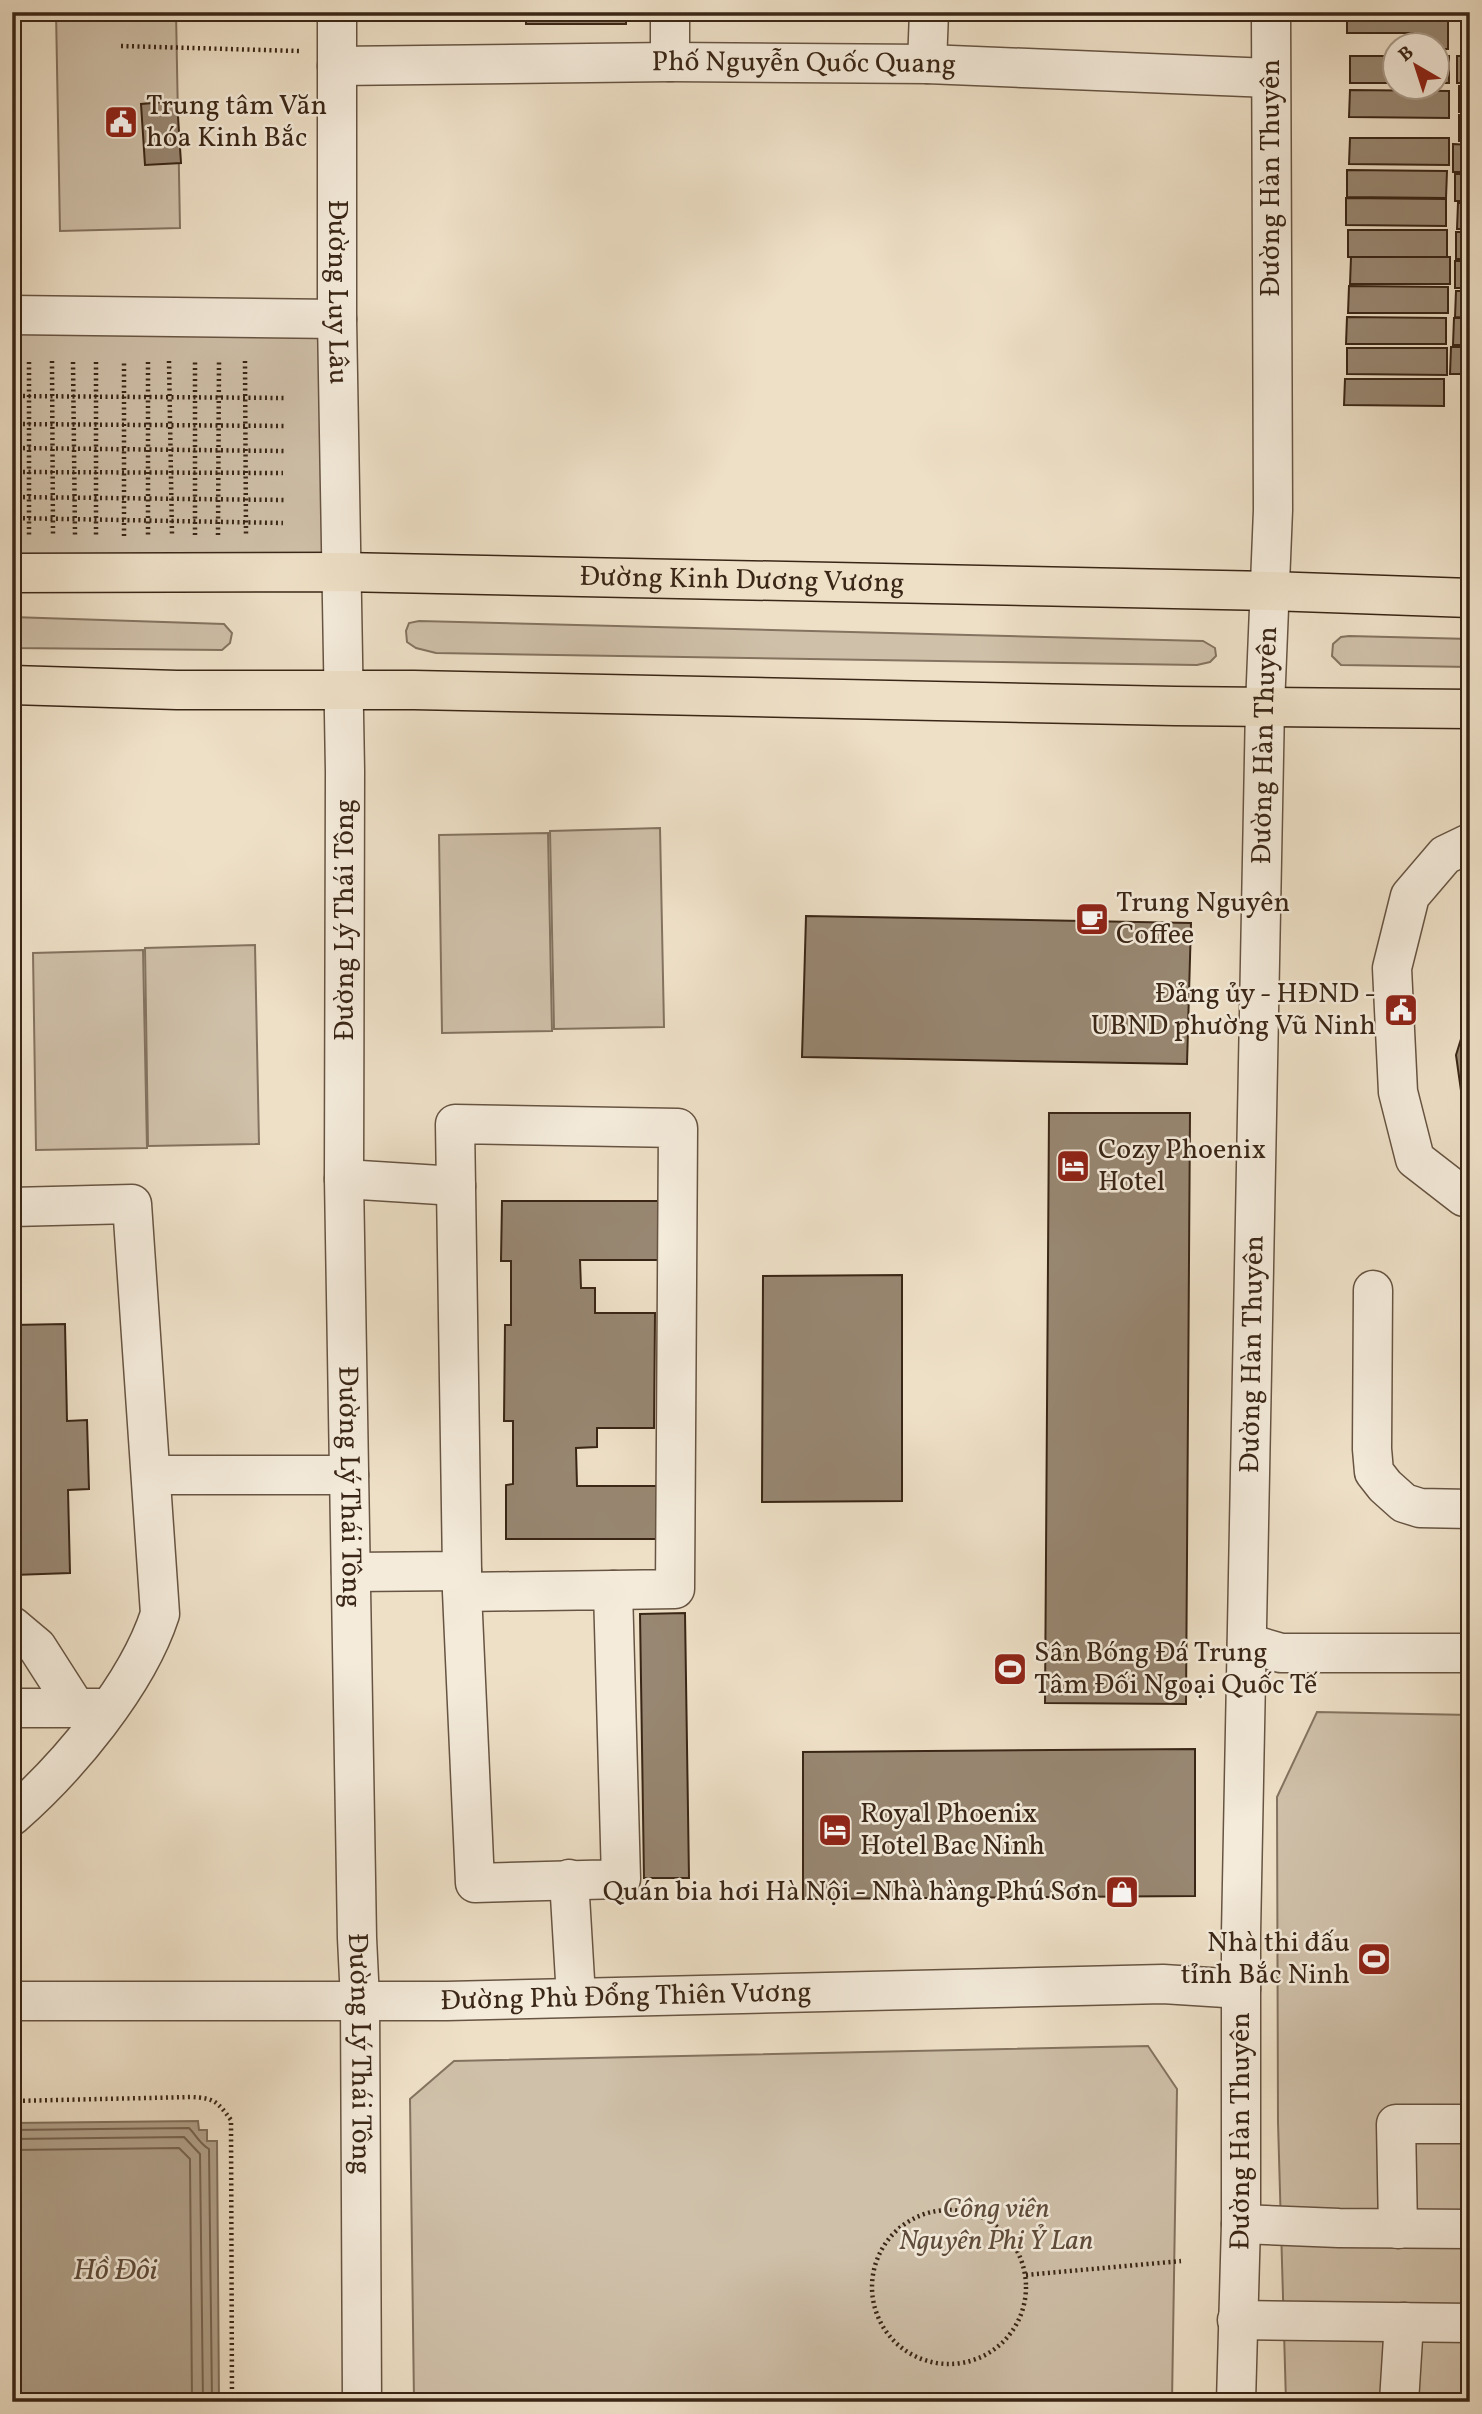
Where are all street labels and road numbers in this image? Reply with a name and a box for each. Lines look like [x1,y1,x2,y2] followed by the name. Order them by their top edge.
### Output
[651,42,957,85] street label: Phố Nguyễn Quốc Quang
[1252,59,1291,297] street label: Đường Hàn Thuyên
[318,199,358,385] street label: Đường Luy Lâu
[579,557,905,603] street label: Đường Kinh Dương Vương
[1242,626,1288,865] street label: Đường Hàn Thuyên
[326,799,365,1041] street label: Đường Lý Thái Tông
[1231,1235,1274,1474] street label: Đường Hàn Thuyên
[328,1366,371,1608] street label: Đường Lý Thái Tông
[337,1932,380,2175] street label: Đường Lý Thái Tông
[440,1973,812,2021] street label: Đường Phù Đổng Thiên Vương
[1221,2012,1261,2251] street label: Đường Hàn Thuyên

